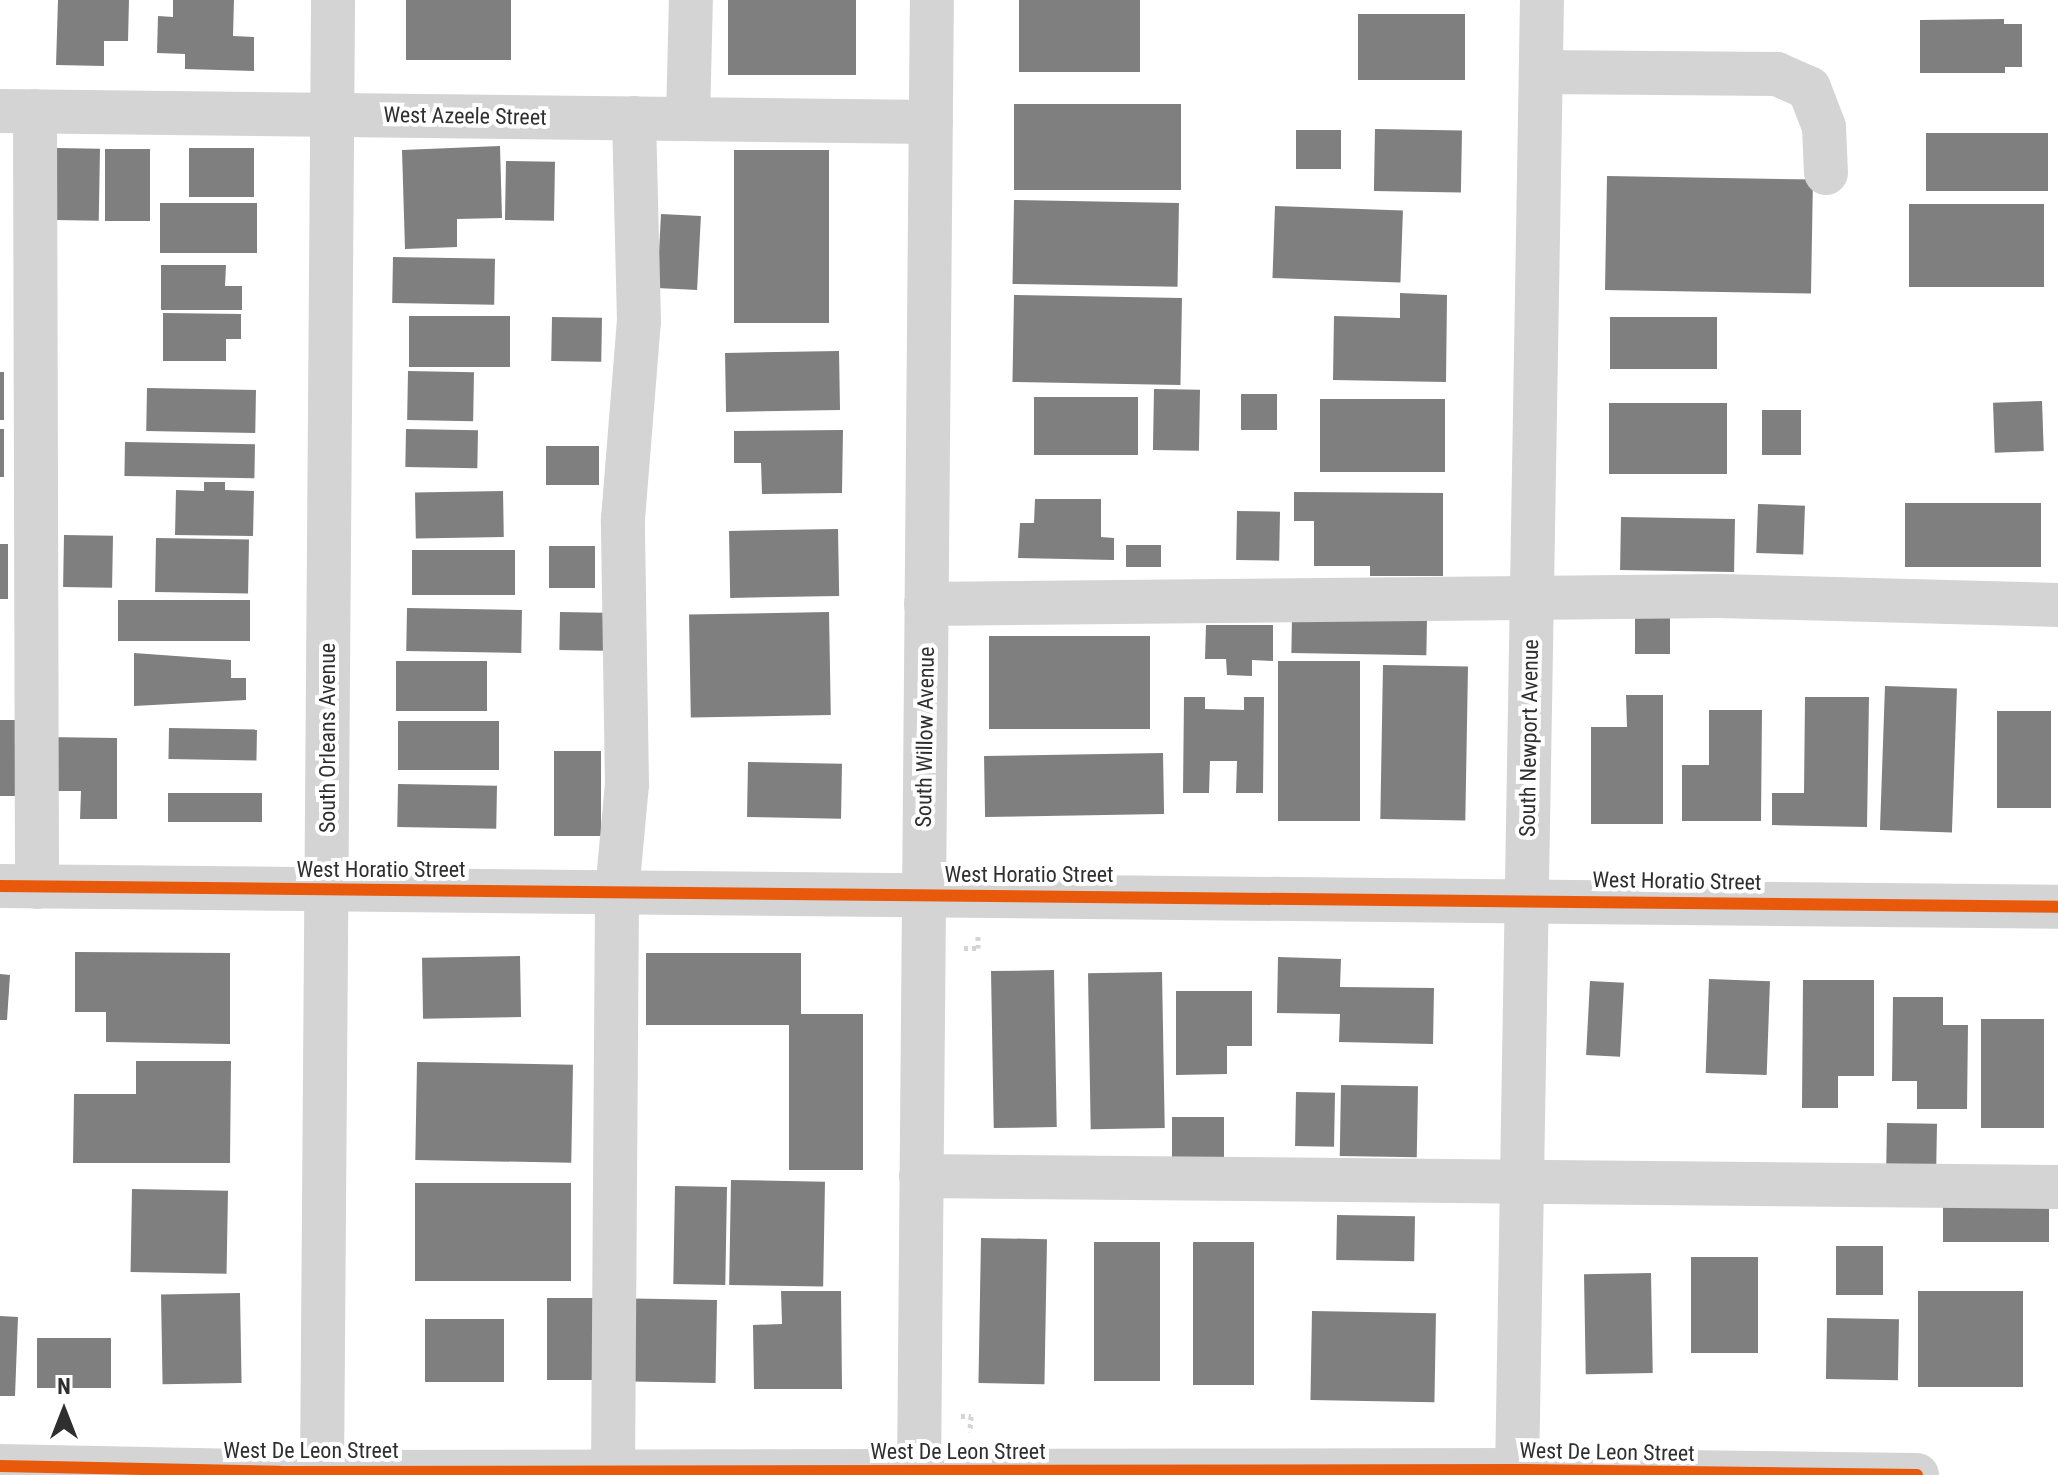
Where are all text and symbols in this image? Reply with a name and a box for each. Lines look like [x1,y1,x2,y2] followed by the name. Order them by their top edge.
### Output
[383,101,547,131] street label: West Azeele Street
[1514,639,1544,837] street label: South Newport Avenue
[315,643,341,833] street label: South Orleans Avenue
[910,646,940,828] street label: South Willow Avenue
[296,857,466,883] street label: West Horatio Street
[944,862,1114,888] street label: West Horatio Street
[1592,866,1762,896] street label: West Horatio Street
[24,1371,104,1451] north arrow
[57,1374,71,1399] text: N
[1519,1437,1695,1467] street label: West De Leon Street
[223,1438,399,1464] street label: West De Leon Street
[870,1439,1046,1465] street label: West De Leon Street

